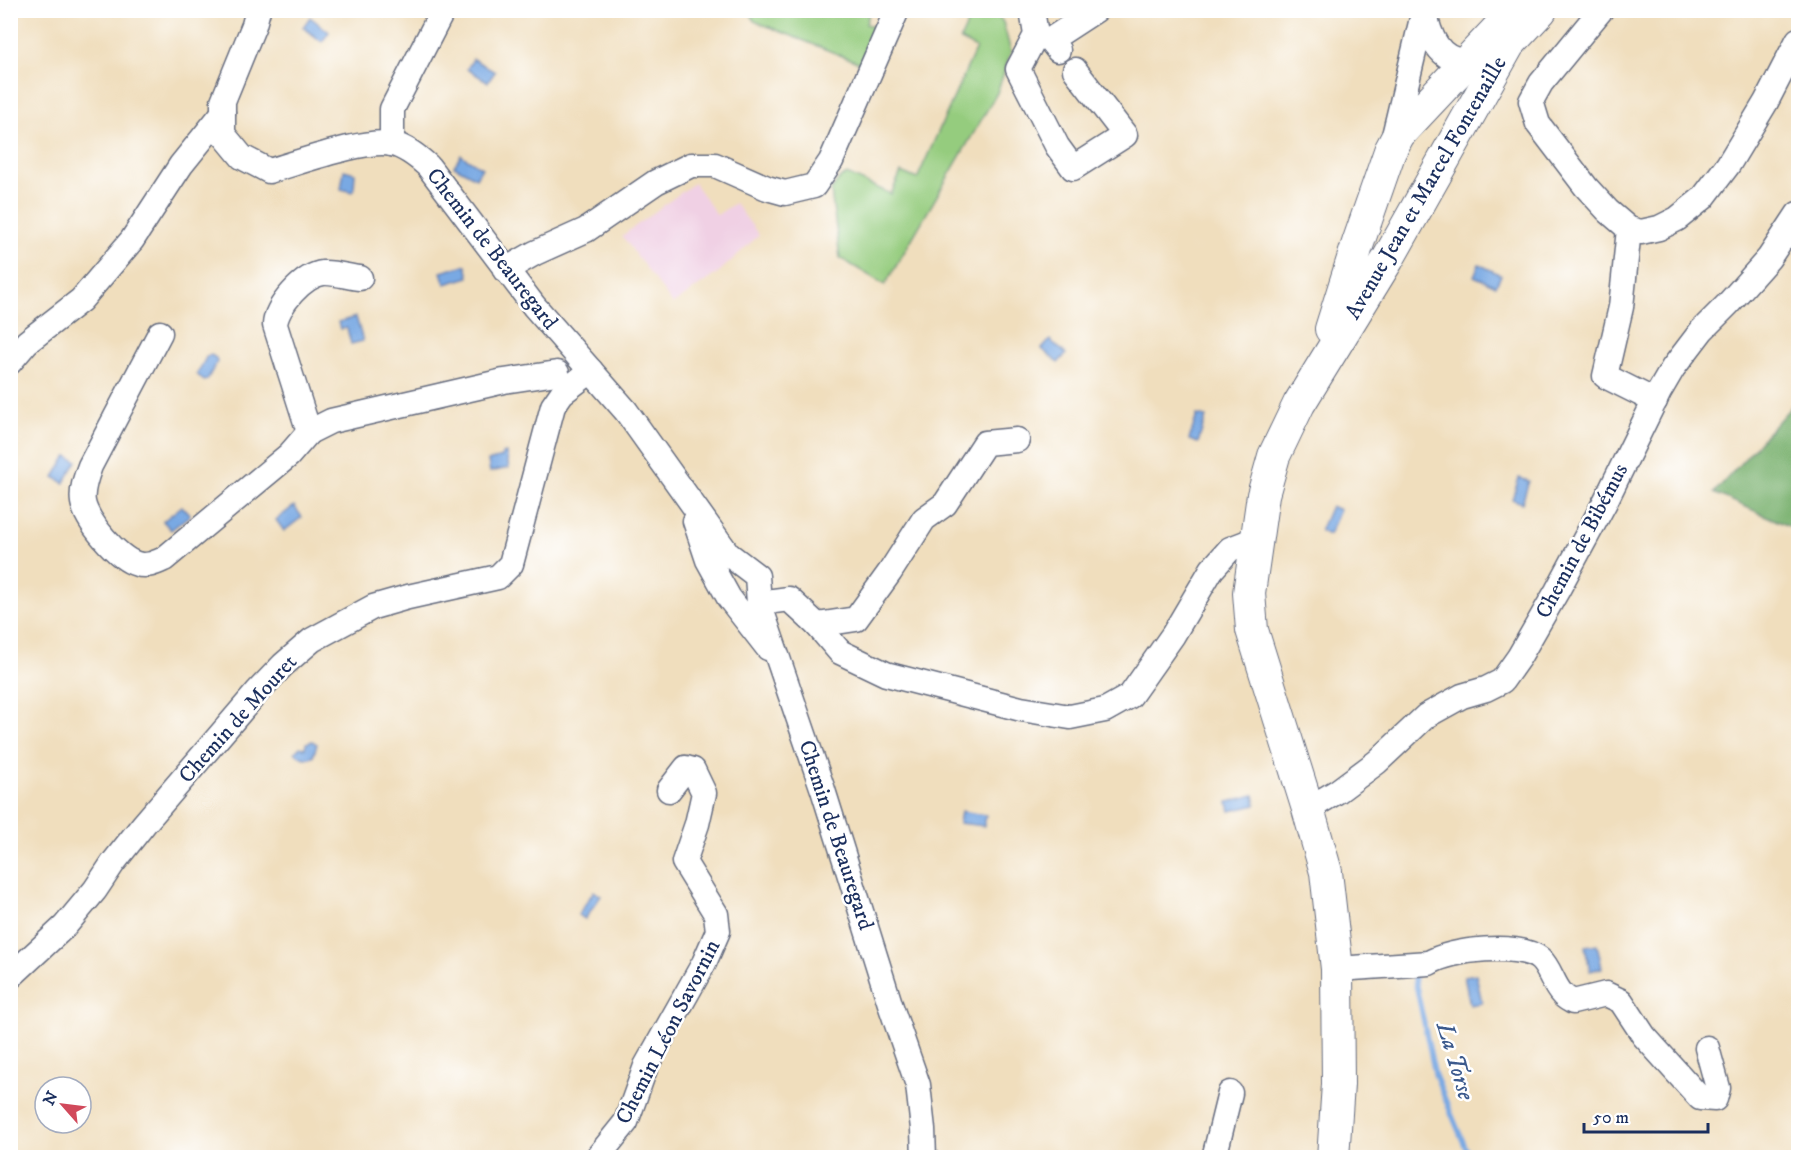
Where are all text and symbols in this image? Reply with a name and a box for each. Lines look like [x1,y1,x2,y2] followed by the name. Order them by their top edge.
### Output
[1339,52,1513,324] street label: Avenue Jean et Marcel Fontenaille
[420,163,564,335] street label: Chemin de Beauregard
[1530,459,1634,623] street label: Chemin de Bibémus
[173,649,303,789] street label: Chemin de Mouret
[793,737,879,933] street label: Chemin de Beauregard
[610,935,726,1129] street label: Chemin Léon Savornin
[1428,1017,1481,1104] water label: La Torse
[33,1075,93,1135] north arrow
[39,1088,63,1109] text: N
[1584,1096,1708,1134] scale bar
[1593,1107,1629,1129] text: 50 m

